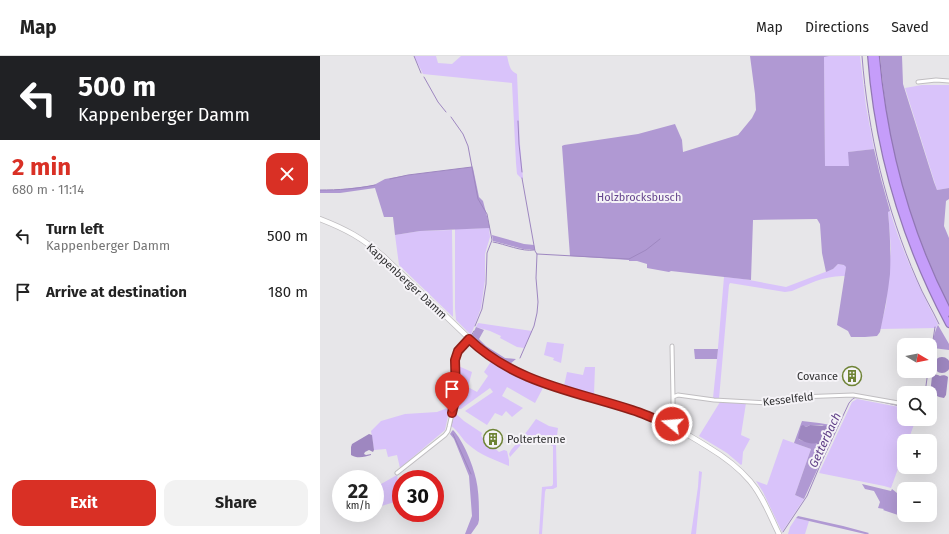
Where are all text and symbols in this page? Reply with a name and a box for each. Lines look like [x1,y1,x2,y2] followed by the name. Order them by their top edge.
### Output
[20,16,57,39] text: Map
[756,19,783,36] text: Map
[805,19,869,36] text: Directions
[891,19,929,36] text: Saved
[78,70,156,103] text: 500 m
[12,72,64,124] icon: left
[78,104,250,126] text: Kappenberger Damm
[12,153,71,181] text: 2 min
[266,153,308,195] button: close
[12,182,84,197] text: 680 m · 11:14
[597,191,681,204] park label: Holzbrocksbusch
[46,220,104,238] text: Turn left
[12,225,34,247] icon: left
[267,227,308,245] text: 500 m
[46,238,170,253] text: Kappenberger Damm
[364,241,449,322] street label: Kappenberger Damm
[12,281,34,303] icon: arrive
[46,283,187,301] text: Arrive at destination
[268,283,308,301] text: 180 m
[897,338,937,378] north arrow
[897,338,937,522] map controls
[841,365,863,387] building icon: Covance
[797,370,838,383] place label: Covance
[435,372,469,413] pin
[441,378,463,400] icon: arrive
[897,386,937,426] button: search
[762,390,814,409] street label: Kesselfeld
[651,403,693,445] position arrow
[806,410,844,470] water label: Getterbach
[482,428,504,450] building icon: Poltertenne
[507,433,565,446] place label: Poltertenne
[897,434,937,474] button: +
[392,470,444,522] speed limit sign: 30
[348,479,368,503] text: 22
[12,480,156,526] button: Exit
[164,480,308,526] button: Share
[897,482,937,522] button: −
[346,500,370,512] text: km/h

